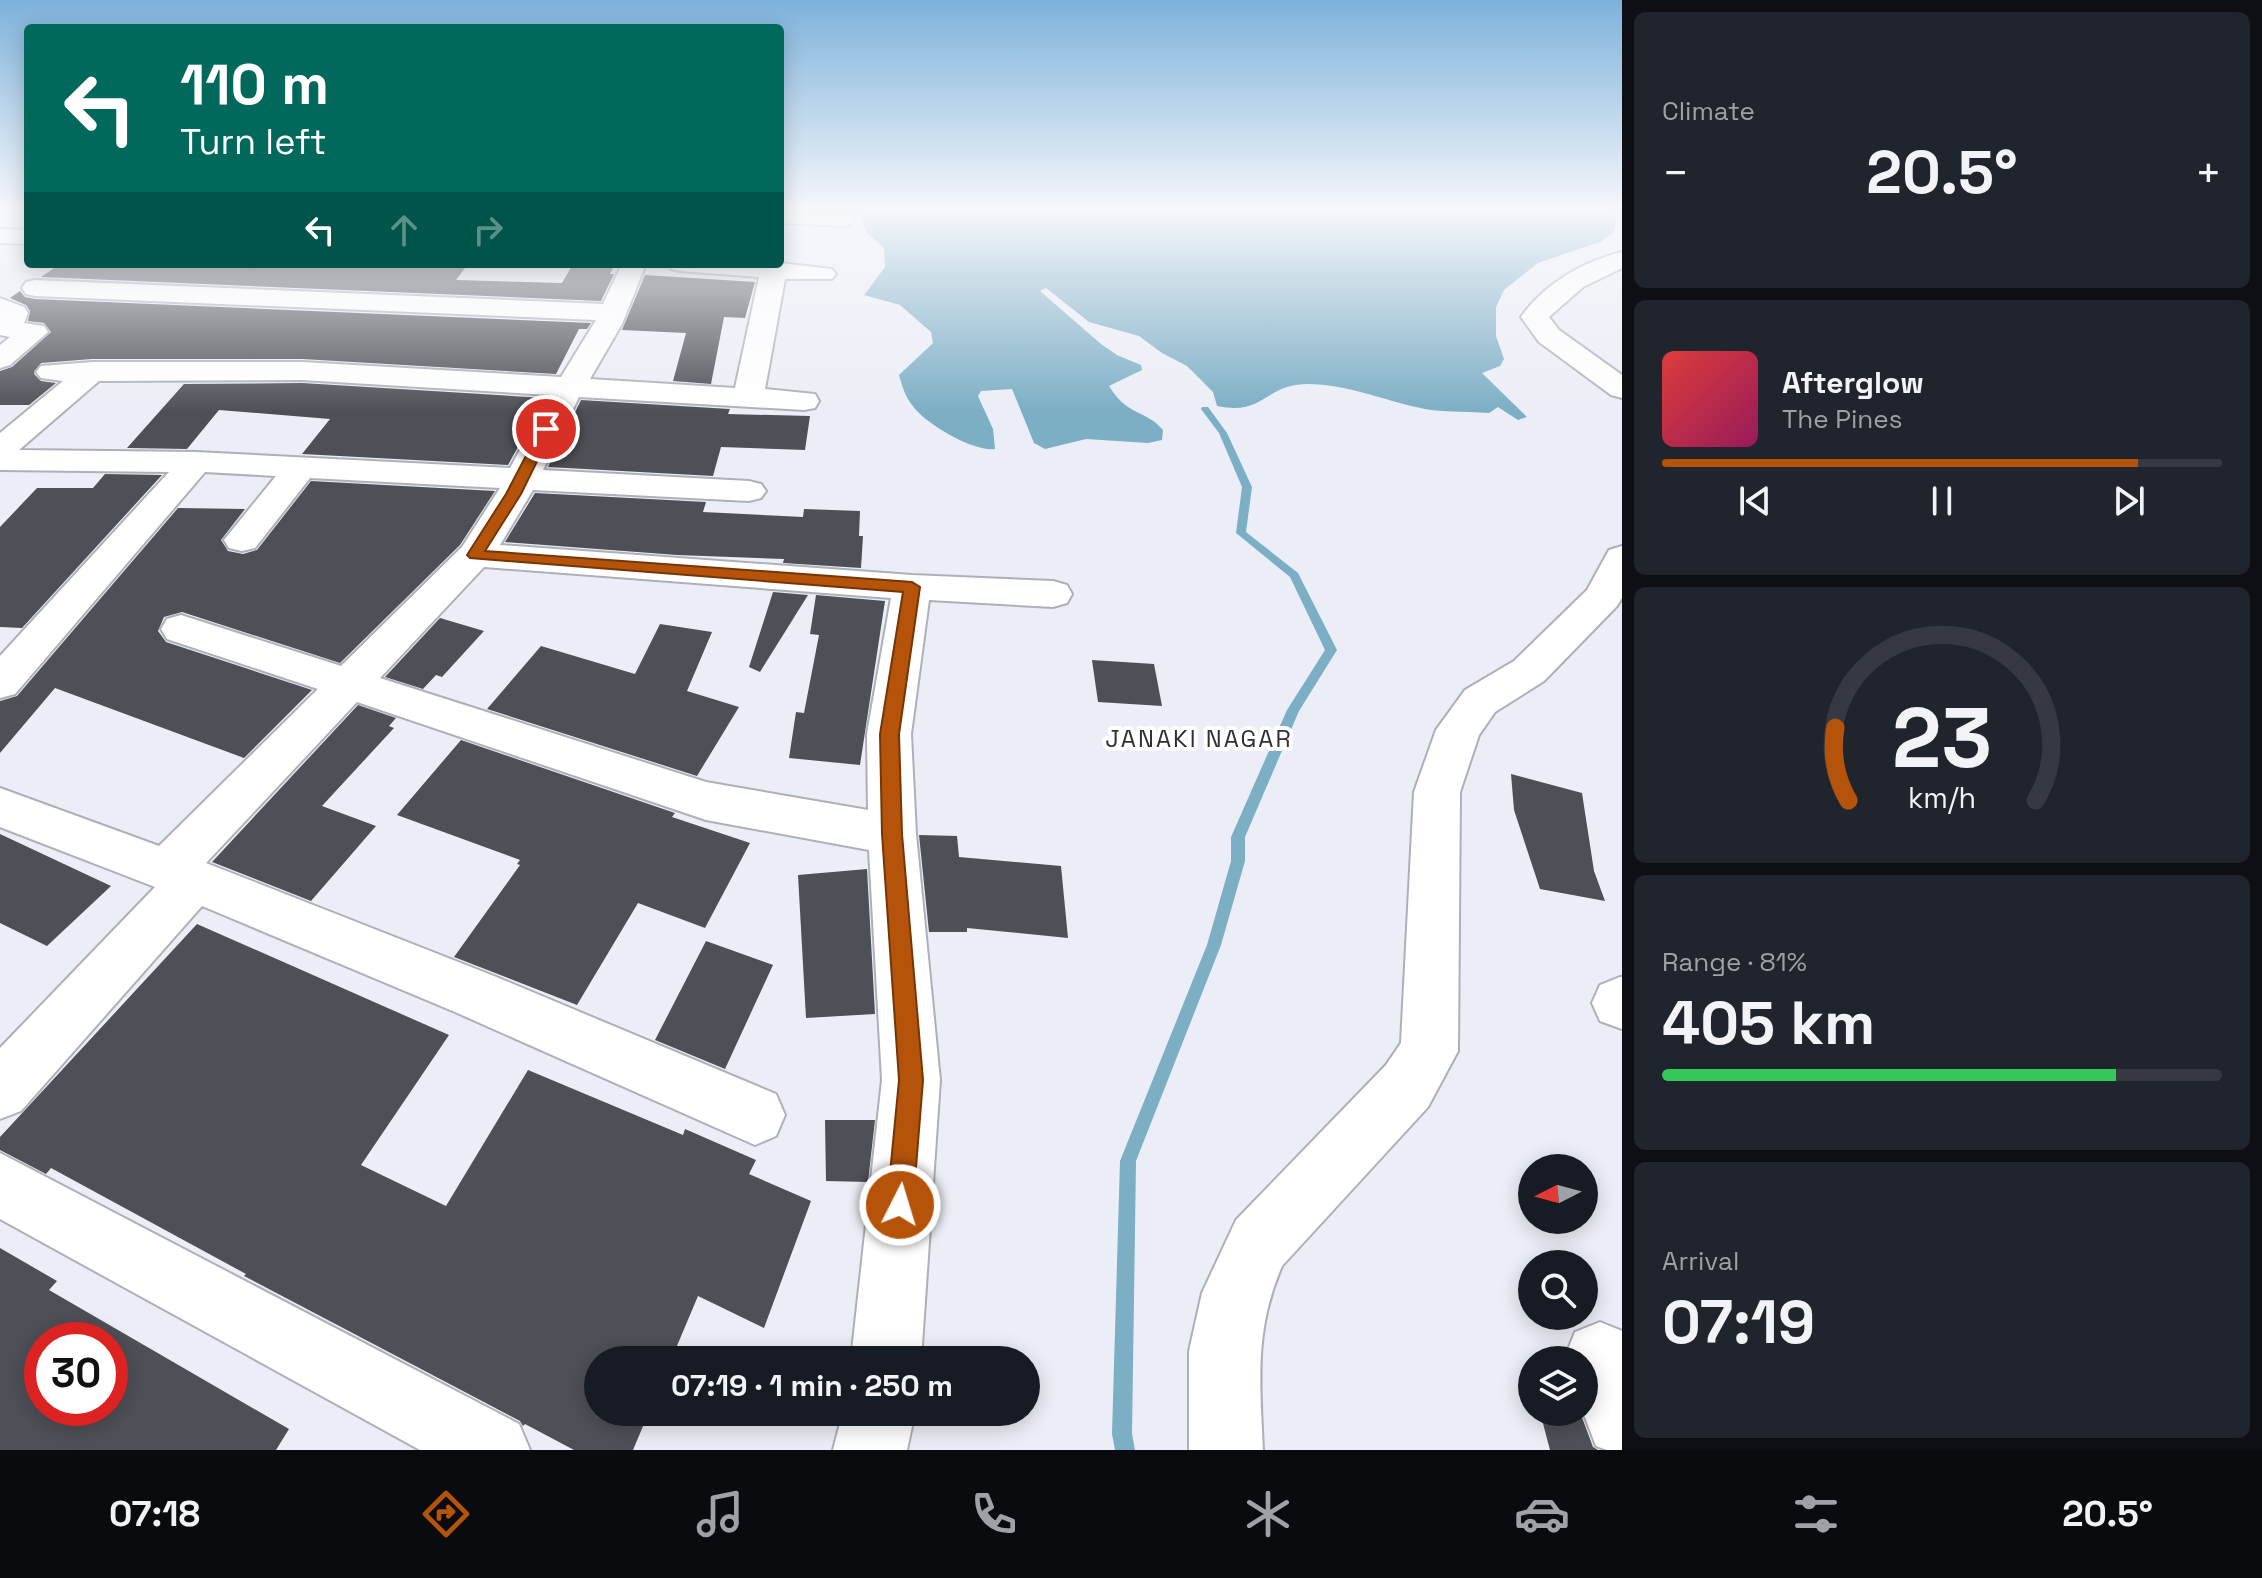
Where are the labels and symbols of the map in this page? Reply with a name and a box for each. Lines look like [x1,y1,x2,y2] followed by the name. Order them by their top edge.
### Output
[512,395,580,463] pin
[1105,723,1293,754] district label: JANAKI NAGAR
[1518,1154,1598,1234] north arrow
[858,1163,942,1247] position arrow
[24,1322,128,1426] speed limit sign: 30

